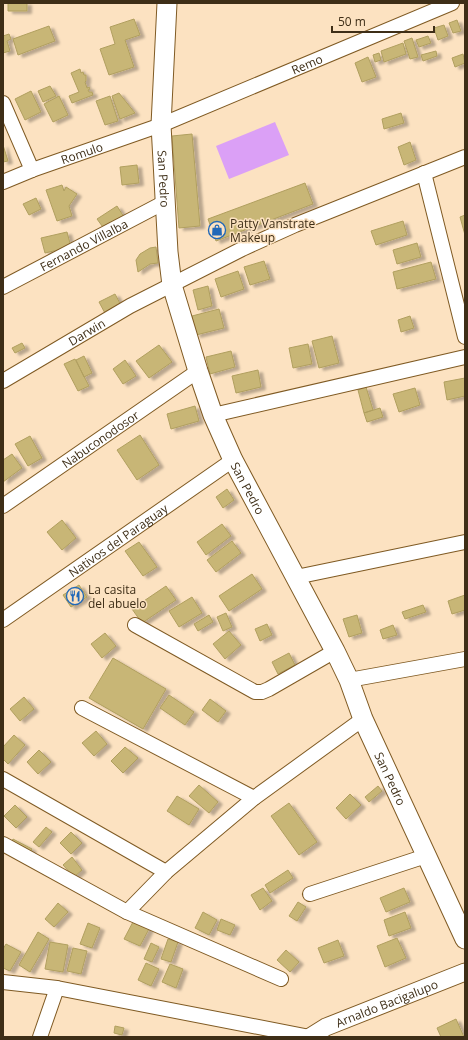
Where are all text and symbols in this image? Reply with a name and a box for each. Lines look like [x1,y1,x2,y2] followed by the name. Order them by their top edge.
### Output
[332,8,434,34] scale bar
[338,13,366,30] text: 50 m
[288,50,325,78] street label: Remo
[58,138,105,168] street label: Romulo
[154,150,174,208] street label: San Pedro
[37,215,130,275] street label: Fernando Villalba
[230,215,316,246] place label: Patty Vanstrate Makeup
[207,220,227,240] shop icon: Patty Vanstrate Makeup
[65,314,108,349] street label: Darwin
[58,406,142,472] street label: Nabuconodosor
[227,459,269,517] street label: San Pedro
[65,499,172,581] street label: Nativos del Paraguay
[88,581,147,612] place label: La casita del abuelo
[65,586,85,606] restaurant icon: La casita del abuelo
[371,749,410,808] street label: San Pedro
[333,975,440,1031] street label: Arnaldo Bacigalupo

